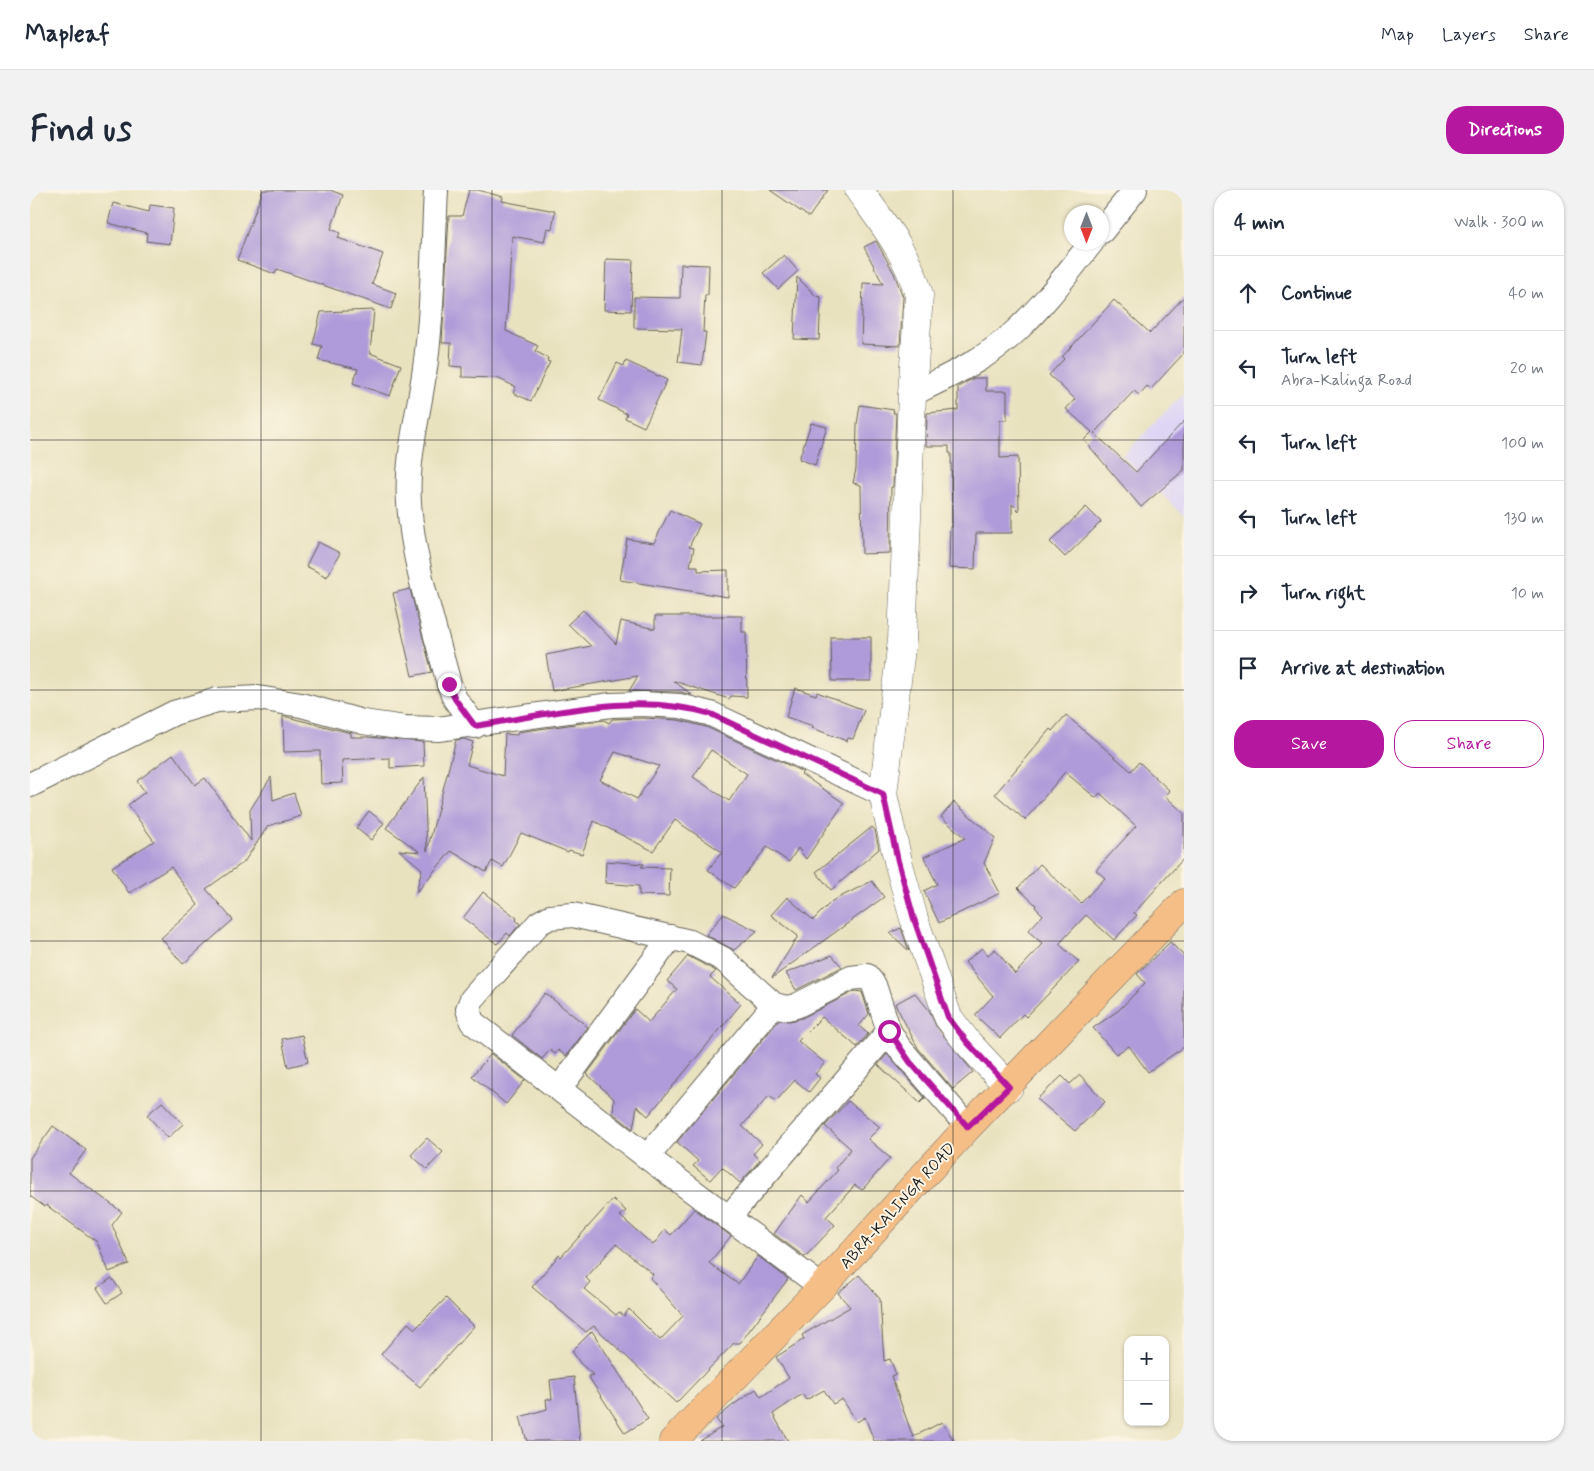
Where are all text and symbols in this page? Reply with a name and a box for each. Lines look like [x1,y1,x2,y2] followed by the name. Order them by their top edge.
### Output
[25,19,110,50] text: Mapleaf
[1381,23,1414,47] text: Map
[1442,23,1496,47] text: Layers
[1524,23,1569,47] text: Share
[1446,106,1564,154] button: Directions
[30,107,132,153] text: Find us
[1064,205,1109,250] north arrow
[1234,209,1285,237] text: 4 min
[1454,212,1544,233] text: Walk · 300 m
[1234,279,1262,307] icon: ahead
[1281,281,1352,306] text: Continue
[1508,283,1544,304] text: 40 m
[1281,345,1357,370] text: Turn left
[1234,354,1262,382] icon: left
[1510,358,1544,379] text: 20 m
[1281,370,1412,391] text: Abra-Kalinga Road
[1234,429,1262,457] icon: left
[1281,431,1357,456] text: Turn left
[1501,433,1544,454] text: 100 m
[1234,504,1262,532] icon: left
[1281,506,1357,531] text: Turn left
[1503,508,1544,529] text: 130 m
[1234,579,1262,607] icon: right
[1281,581,1365,606] text: Turn right
[1511,583,1544,604] text: 10 m
[1234,654,1262,682] icon: arrive
[1281,656,1445,681] text: Arrive at destination
[438,673,461,696] route end
[1234,720,1384,768] button: Save
[1394,720,1544,768] button: Share
[878,1020,901,1043] route start
[836,1138,961,1274] street label: ABRA-KALINGA ROAD
[1124,1336,1169,1426] map controls
[1124,1336,1169,1381] button: +
[1124,1381,1169,1426] button: −

